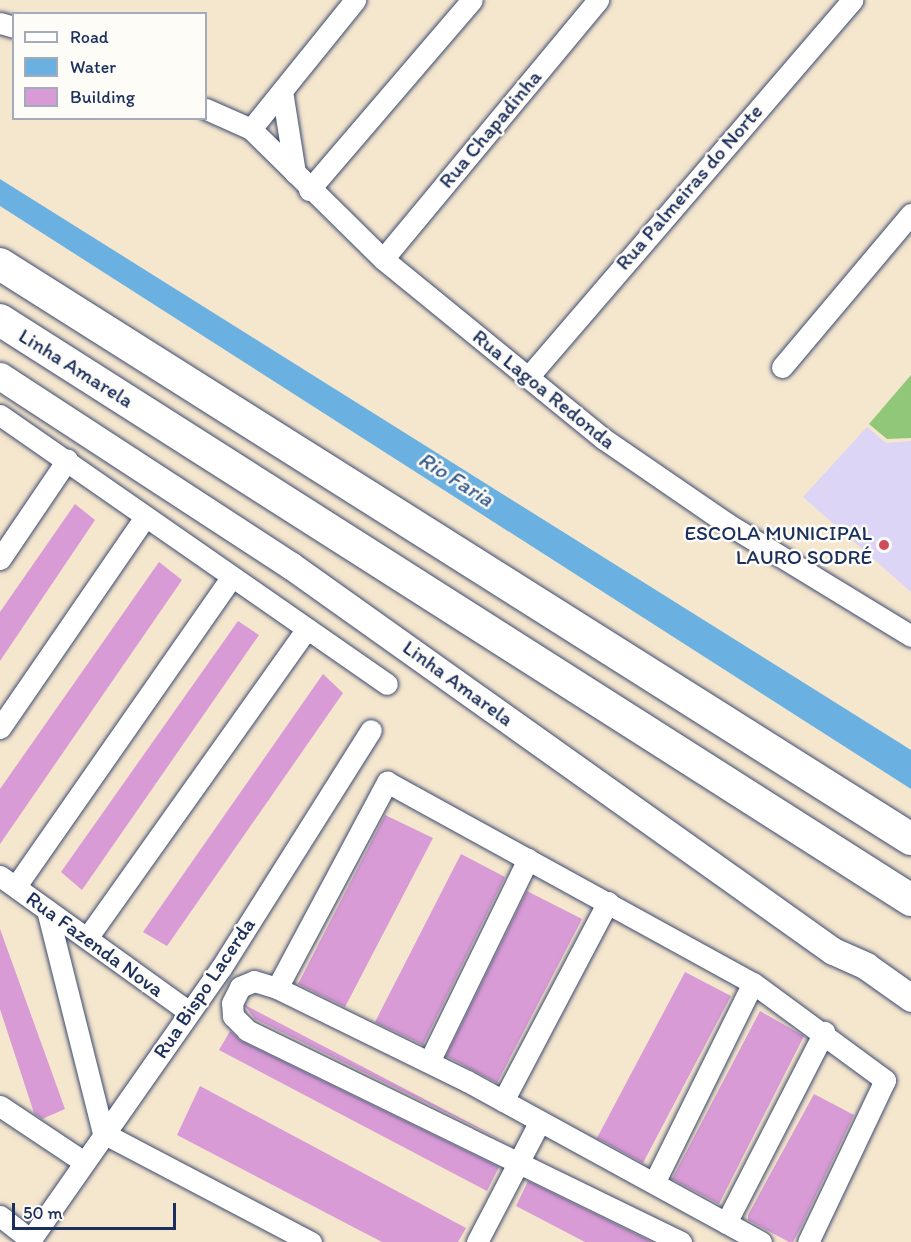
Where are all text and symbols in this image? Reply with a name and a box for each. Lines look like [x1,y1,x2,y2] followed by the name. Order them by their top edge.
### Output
[12,12,207,120] legend
[70,26,109,48] text: Road
[70,56,116,78] text: Water
[433,65,547,193] street label: Rua Chapadinha
[70,86,135,108] text: Building
[610,99,768,275] street label: Rua Palmeiras do Norte
[14,323,138,413] street label: Linha Amarela
[468,324,620,454] street label: Rua Lagoa Redonda
[414,446,498,512] water label: Rio Faria
[684,520,872,570] place label: ESCOLA MUNICIPAL LAURO SODRÉ
[877,538,891,552] marker: ESCOLA MUNICIPAL LAURO SODRÉ
[398,634,518,732] street label: Linha Amarela
[22,886,168,1002] street label: Rua Fazenda Nova
[147,913,261,1063] street label: Rua Bispo Lacerda
[15,1191,178,1229] scale bar
[23,1202,63,1224] text: 50 m

